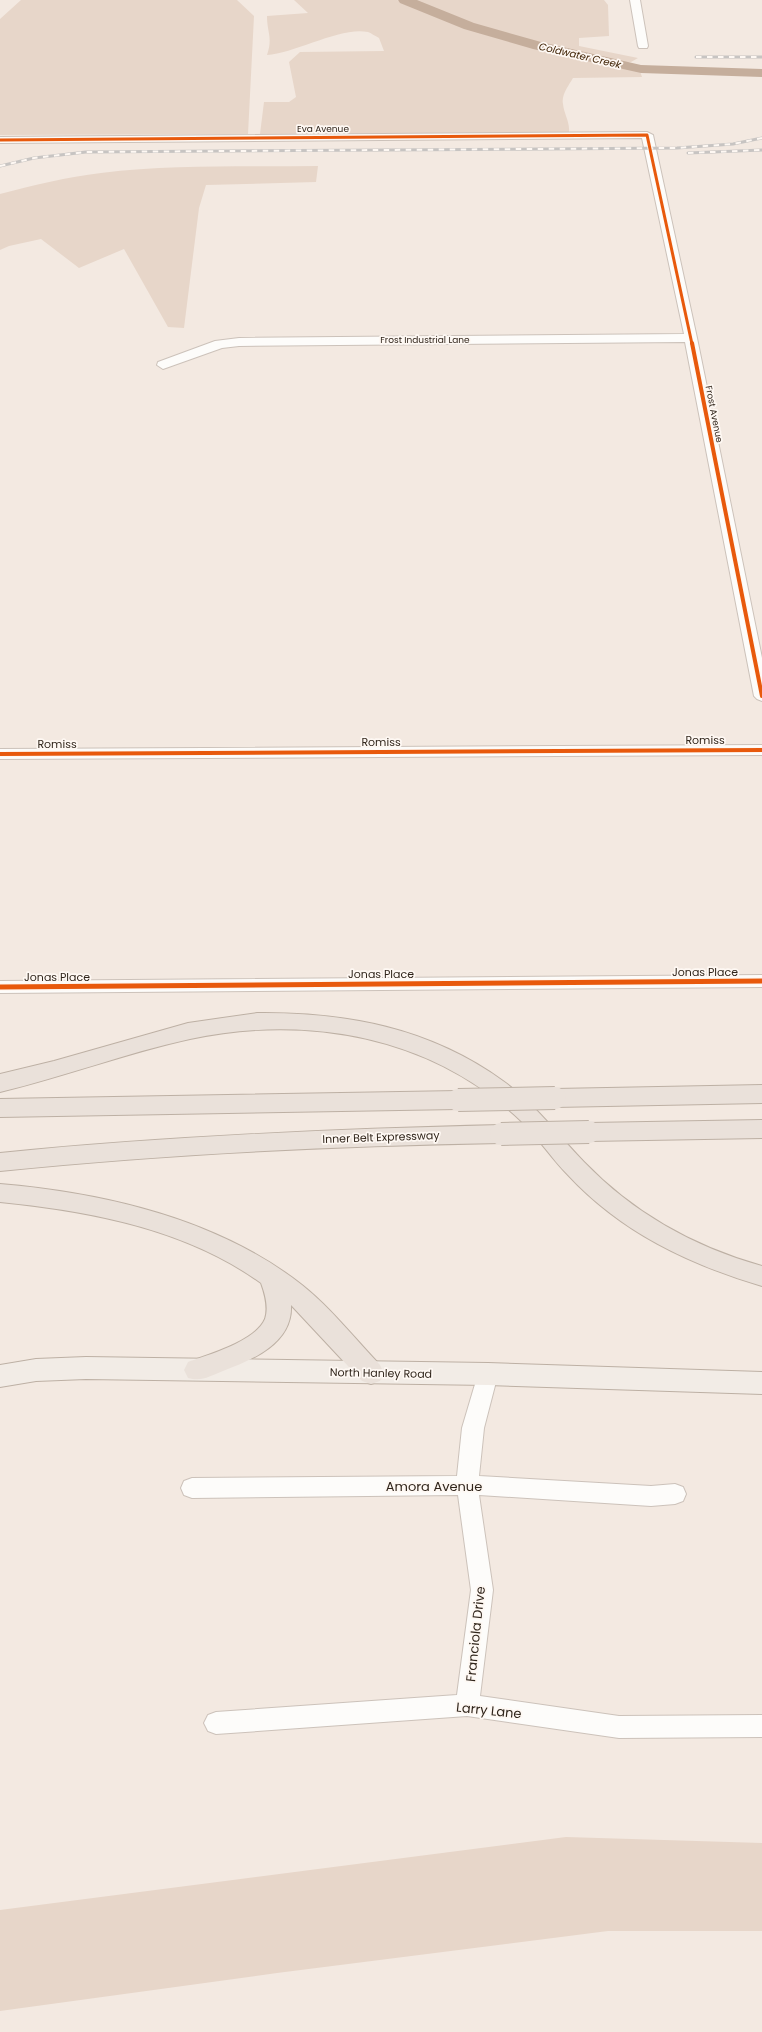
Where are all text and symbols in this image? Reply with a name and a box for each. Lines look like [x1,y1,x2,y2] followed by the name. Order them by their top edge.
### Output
[537,39,623,72] water label: Coldwater Creek
[297,123,349,135] street label: Eva Avenue
[380,334,470,346] street label: Frost Industrial Lane
[703,384,725,444] street label: Frost Avenue
[685,732,725,748] street label: Romiss
[361,734,401,750] street label: Romiss
[37,736,77,752] street label: Romiss
[672,964,738,980] street label: Jonas Place
[348,966,414,982] street label: Jonas Place
[24,969,90,985] street label: Jonas Place
[322,1127,441,1147] street label: Inner Belt Expressway
[330,1364,432,1382] street label: North Hanley Road
[386,1477,482,1496] street label: Amora Avenue
[461,1585,490,1683] street label: Franciola Drive
[455,1698,523,1723] street label: Larry Lane

